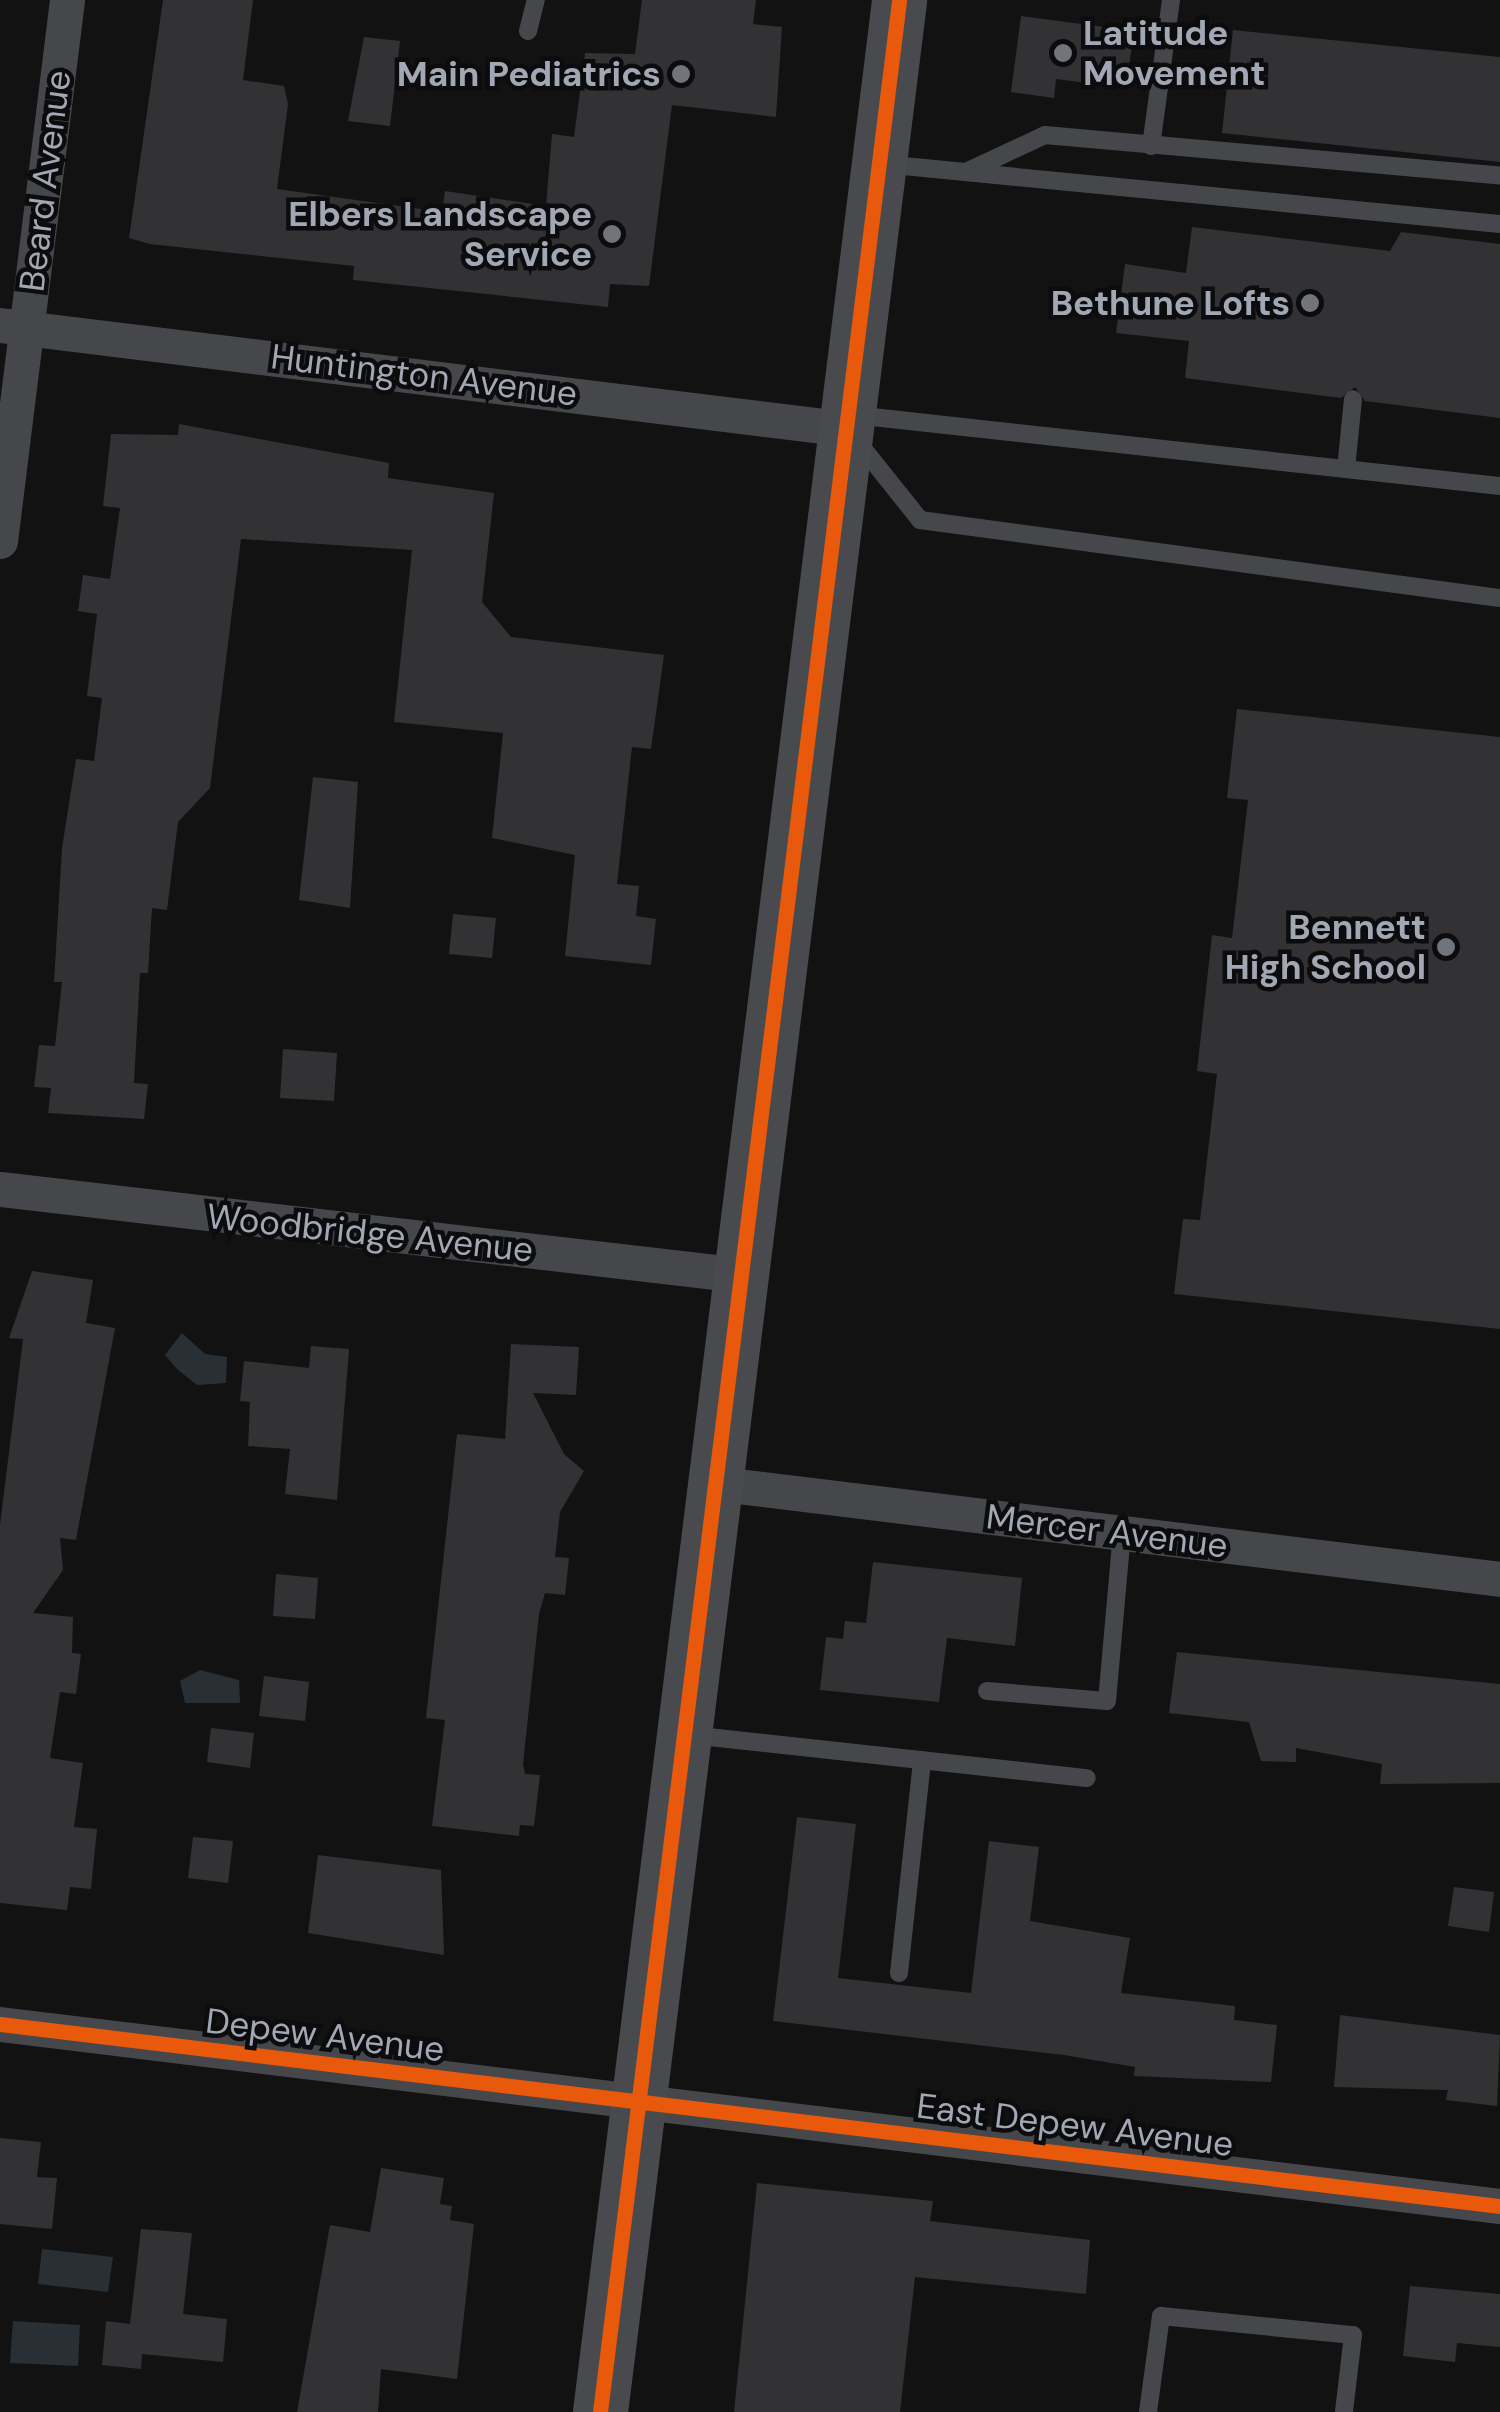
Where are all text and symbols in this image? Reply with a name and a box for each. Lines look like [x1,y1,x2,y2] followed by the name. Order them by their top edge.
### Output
[1083,12,1265,94] place label: Latitude Movement
[1052,42,1074,64] marker: Latitude Movement
[397,53,661,95] place label: Main Pediatrics
[670,63,692,85] marker: Main Pediatrics
[11,68,79,294] street label: Beard Avenue
[288,193,592,275] place label: Elbers Landscape Service
[601,223,623,245] marker: Elbers Landscape Service
[1051,282,1290,324] place label: Bethune Lofts
[1299,292,1321,314] marker: Bethune Lofts
[269,335,579,415] street label: Huntington Avenue
[1225,906,1426,988] place label: Bennett High School
[1435,936,1457,958] marker: Bennett High School
[205,1195,535,1271] street label: Woodbridge Avenue
[984,1495,1230,1567] street label: Mercer Avenue
[203,2000,447,2070] street label: Depew Avenue
[914,2085,1236,2165] street label: East Depew Avenue

